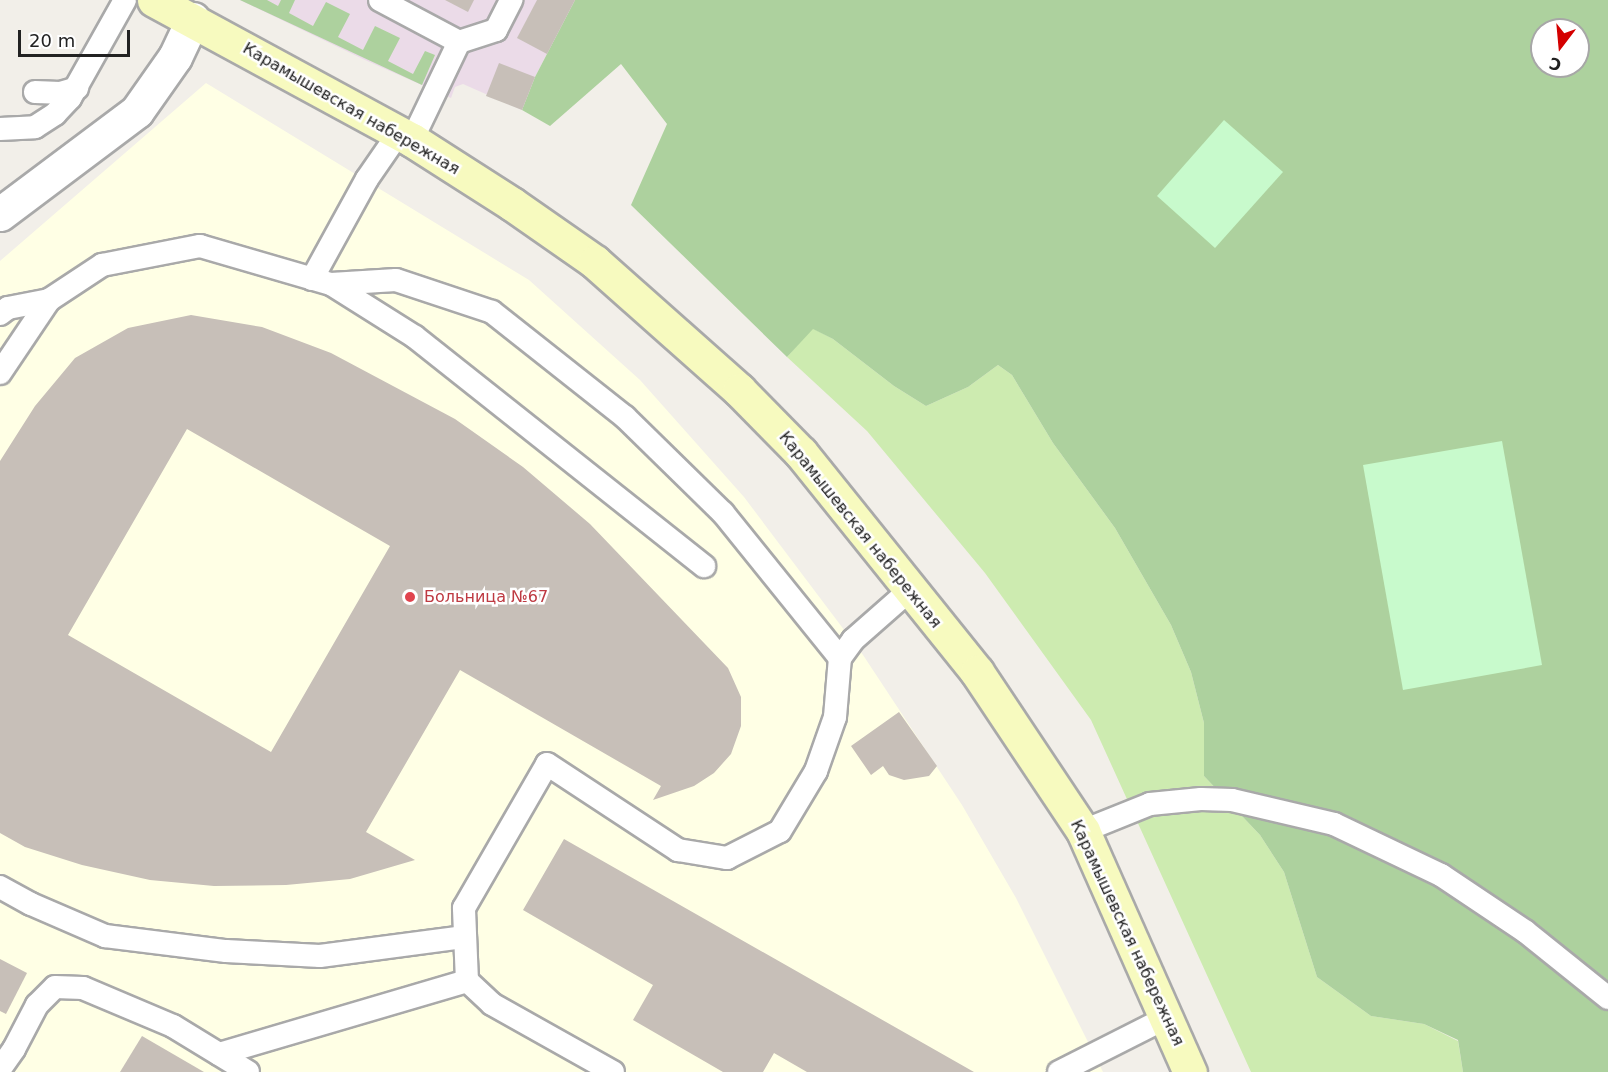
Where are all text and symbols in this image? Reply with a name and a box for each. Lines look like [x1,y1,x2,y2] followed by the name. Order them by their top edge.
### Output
[21,18,134,56] scale bar
[1530,18,1590,78] north arrow
[29,30,75,51] text: 20 m
[239,39,463,179] street label: Карамышевская набережная
[1547,53,1564,75] text: С
[775,428,945,632] street label: Карамышевская набережная
[424,587,548,607] place label: Больница №67
[401,588,419,606] marker: Больница №67
[1066,817,1188,1049] street label: Карамышевская набережная

